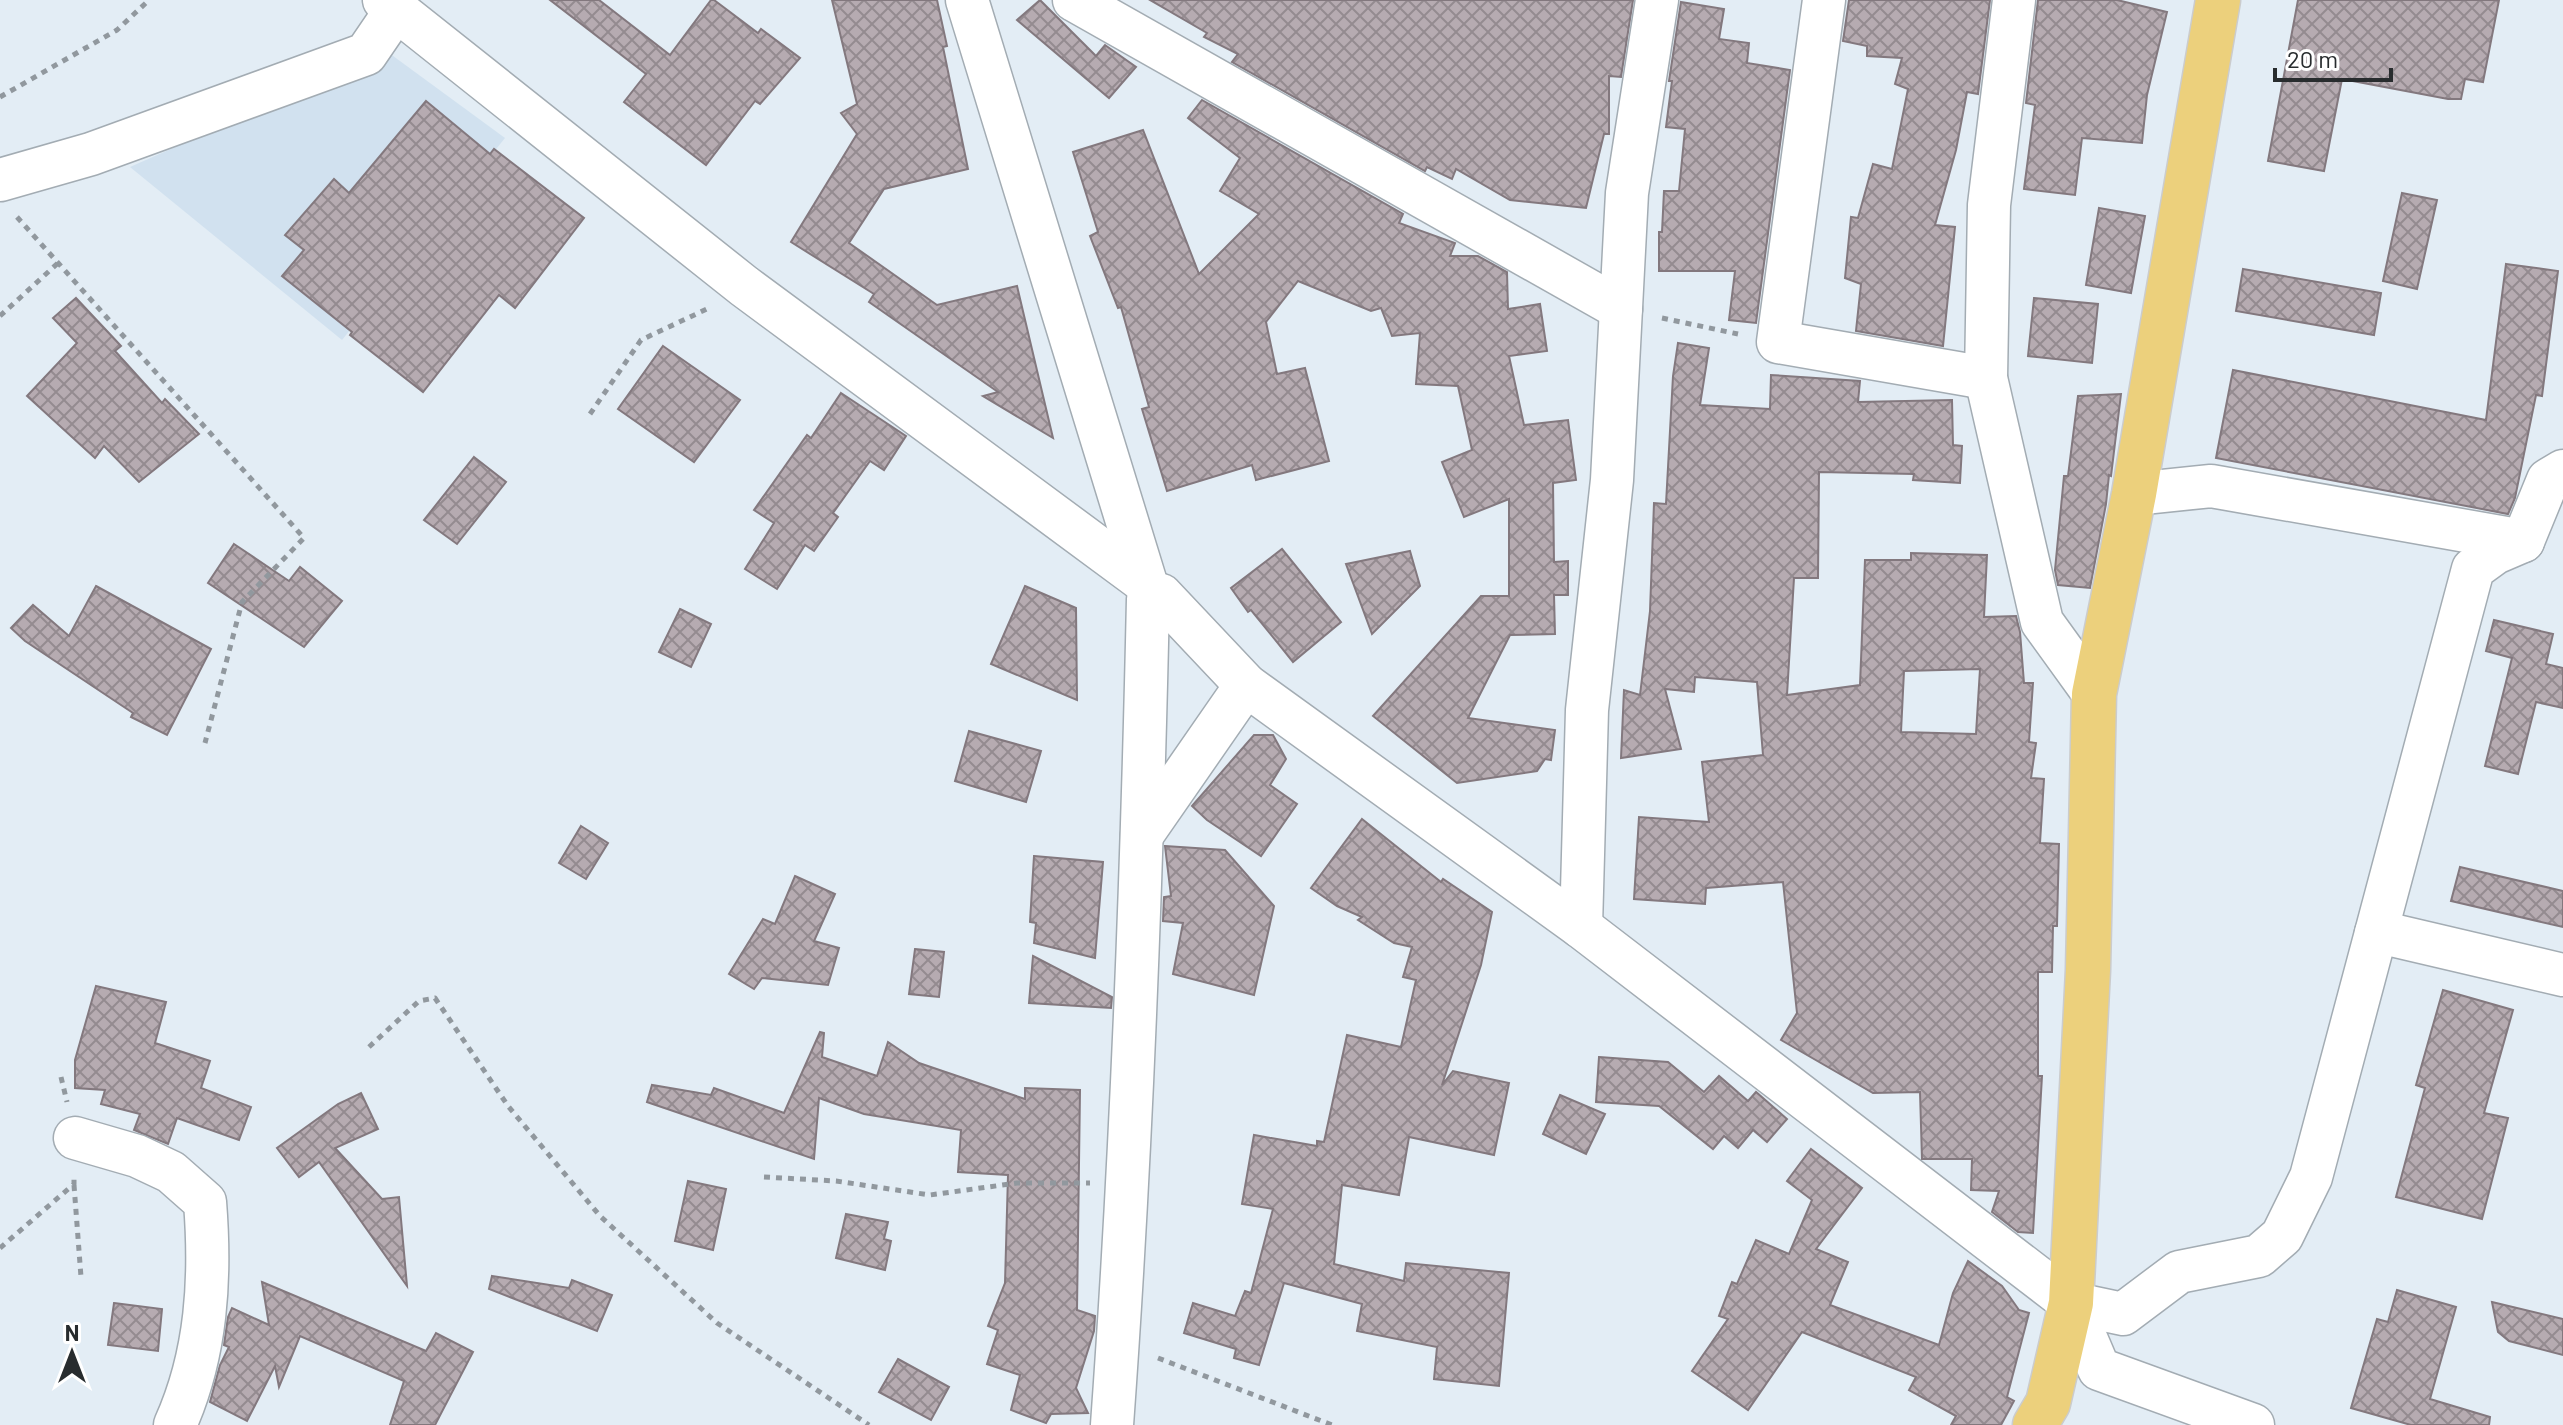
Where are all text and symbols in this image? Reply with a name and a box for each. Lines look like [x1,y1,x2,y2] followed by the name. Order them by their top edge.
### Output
[2275,32,2391,82] scale bar
[2287,44,2338,73] text: 20 m
[32,1313,112,1393] north arrow
[65,1319,79,1345] text: N

